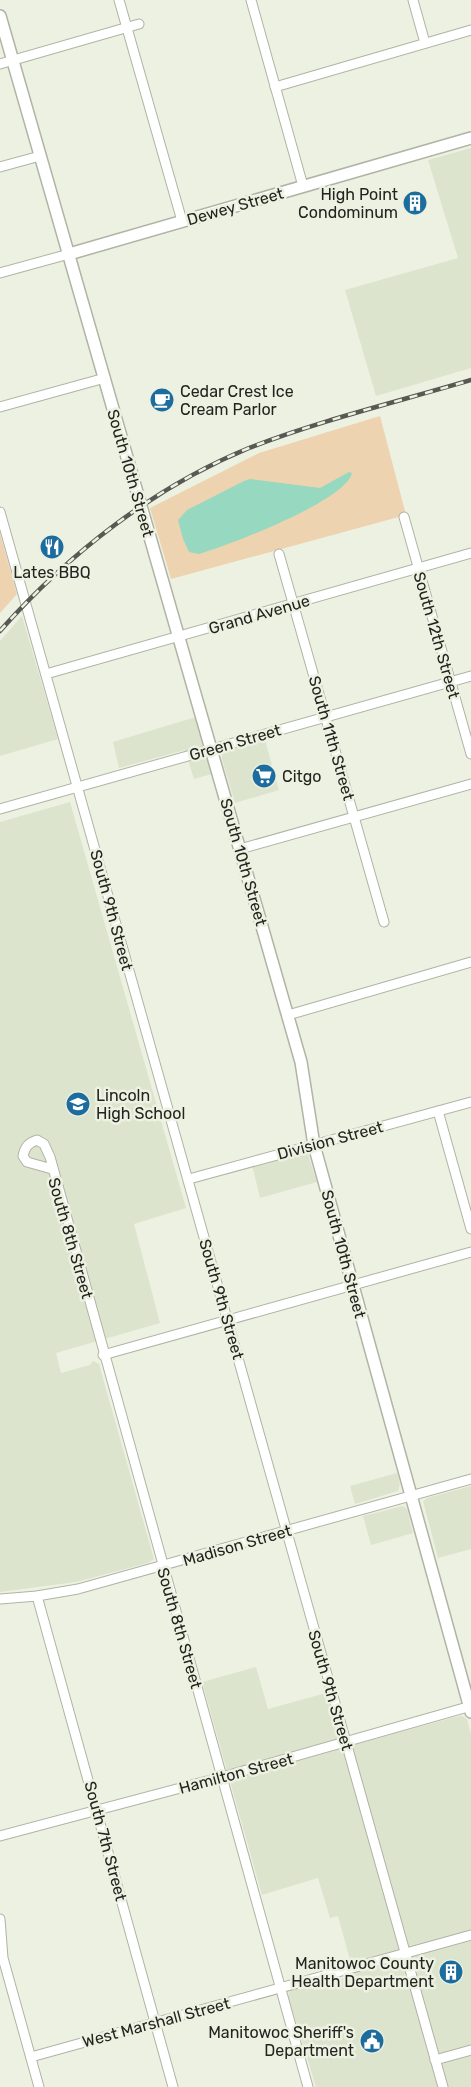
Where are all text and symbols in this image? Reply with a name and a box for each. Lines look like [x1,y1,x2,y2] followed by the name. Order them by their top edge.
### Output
[185,184,286,229] street label: Dewey Street
[298,185,398,222] place label: High Point Condominum
[402,190,428,216] building icon: High Point Condominum
[180,382,294,419] place label: Cedar Crest Ice Cream Parlor
[149,387,175,413] cafe icon: Cedar Crest Ice Cream Parlor
[103,407,158,539] street label: South 10th Street
[39,534,65,560] restaurant icon: Lates BBQ
[13,563,91,582] place label: Lates BBQ
[409,570,464,701] street label: South 12th Street
[206,591,312,638] street label: Grand Avenue
[305,674,358,803] street label: South 11th Street
[187,720,283,765] street label: Green Street
[251,763,277,789] supermarket icon: Citgo
[282,767,322,786] place label: Citgo
[216,796,271,928] street label: South 10th Street
[86,848,137,973] street label: South 9th Street
[96,1086,185,1123] place label: Lincoln High School
[65,1091,91,1117] school or university icon: Lincoln High School
[275,1117,385,1164] street label: Division Street
[44,1175,97,1301] street label: South 8th Street
[317,1188,370,1320] street label: South 10th Street
[195,1237,248,1362] street label: South 9th Street
[181,1521,294,1570] street label: Madison Street
[153,1565,206,1691] street label: South 8th Street
[304,1628,357,1753] street label: South 9th Street
[177,1749,295,1798] street label: Hamilton Street
[80,1779,131,1903] street label: South 7th Street
[291,1954,434,1991] place label: Manitowoc County Health Department
[438,1959,464,1985] building icon: Manitowoc County Health Department
[80,1994,232,2051] street label: West Marshall Street
[208,2023,354,2060] place label: Manitowoc Sheriff's Department
[359,2028,385,2054] public building icon: Manitowoc Sheriff's Department

